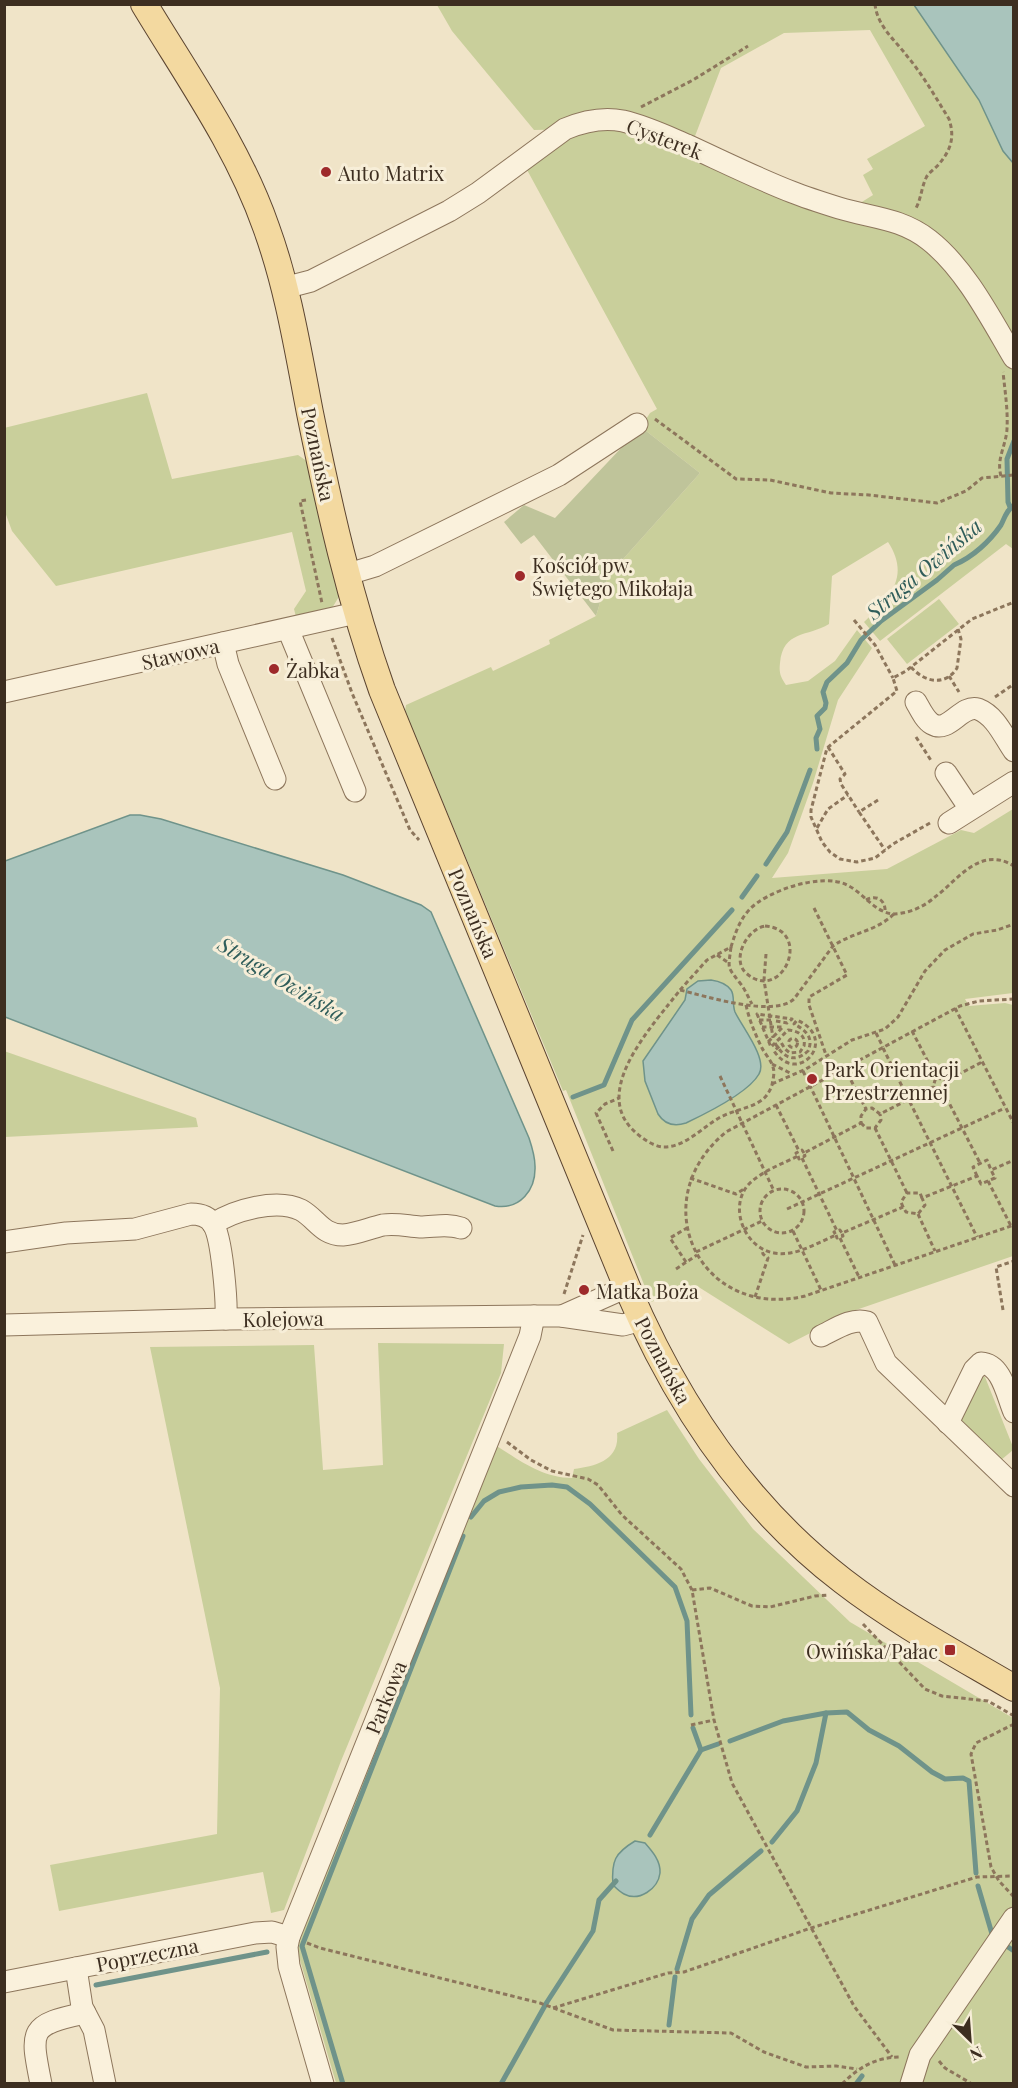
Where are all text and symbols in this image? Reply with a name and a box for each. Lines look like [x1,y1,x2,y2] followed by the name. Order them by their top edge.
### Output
[623,111,707,165] street label: Cysterek
[337,159,445,186] place label: Auto Matrix
[319,165,333,179] marker: Auto Matrix
[296,404,342,504] street label: Poznańska
[858,511,987,625] water label: Struga Owińska
[532,551,693,601] place label: Kościół pw. Świętego Mikołaja
[513,569,527,583] marker: Kościół pw. Świętego Mikołaja
[138,631,222,675] street label: Stawowa
[286,656,340,683] place label: Żabka
[267,662,281,676] marker: Żabka
[443,864,505,962] street label: Poznańska
[213,929,351,1027] water label: Struga Owińska
[824,1055,959,1105] place label: Park Orientacji Przestrzennej
[805,1072,819,1086] marker: Park Orientacji Przestrzennej
[596,1277,699,1304] place label: Matka Boża
[577,1283,591,1297] marker: Matka Boża
[242,1304,324,1332] street label: Kolejowa
[630,1312,698,1409] street label: Poznańska
[806,1637,938,1664] place label: Owińska/Pałac
[943,1643,957,1657] marker: Owińska/Pałac
[358,1656,412,1738] street label: Parkowa
[94,1931,201,1977] street label: Poprzeczna
[940,2010,1000,2070] north arrow
[966,2042,986,2066] text: N

